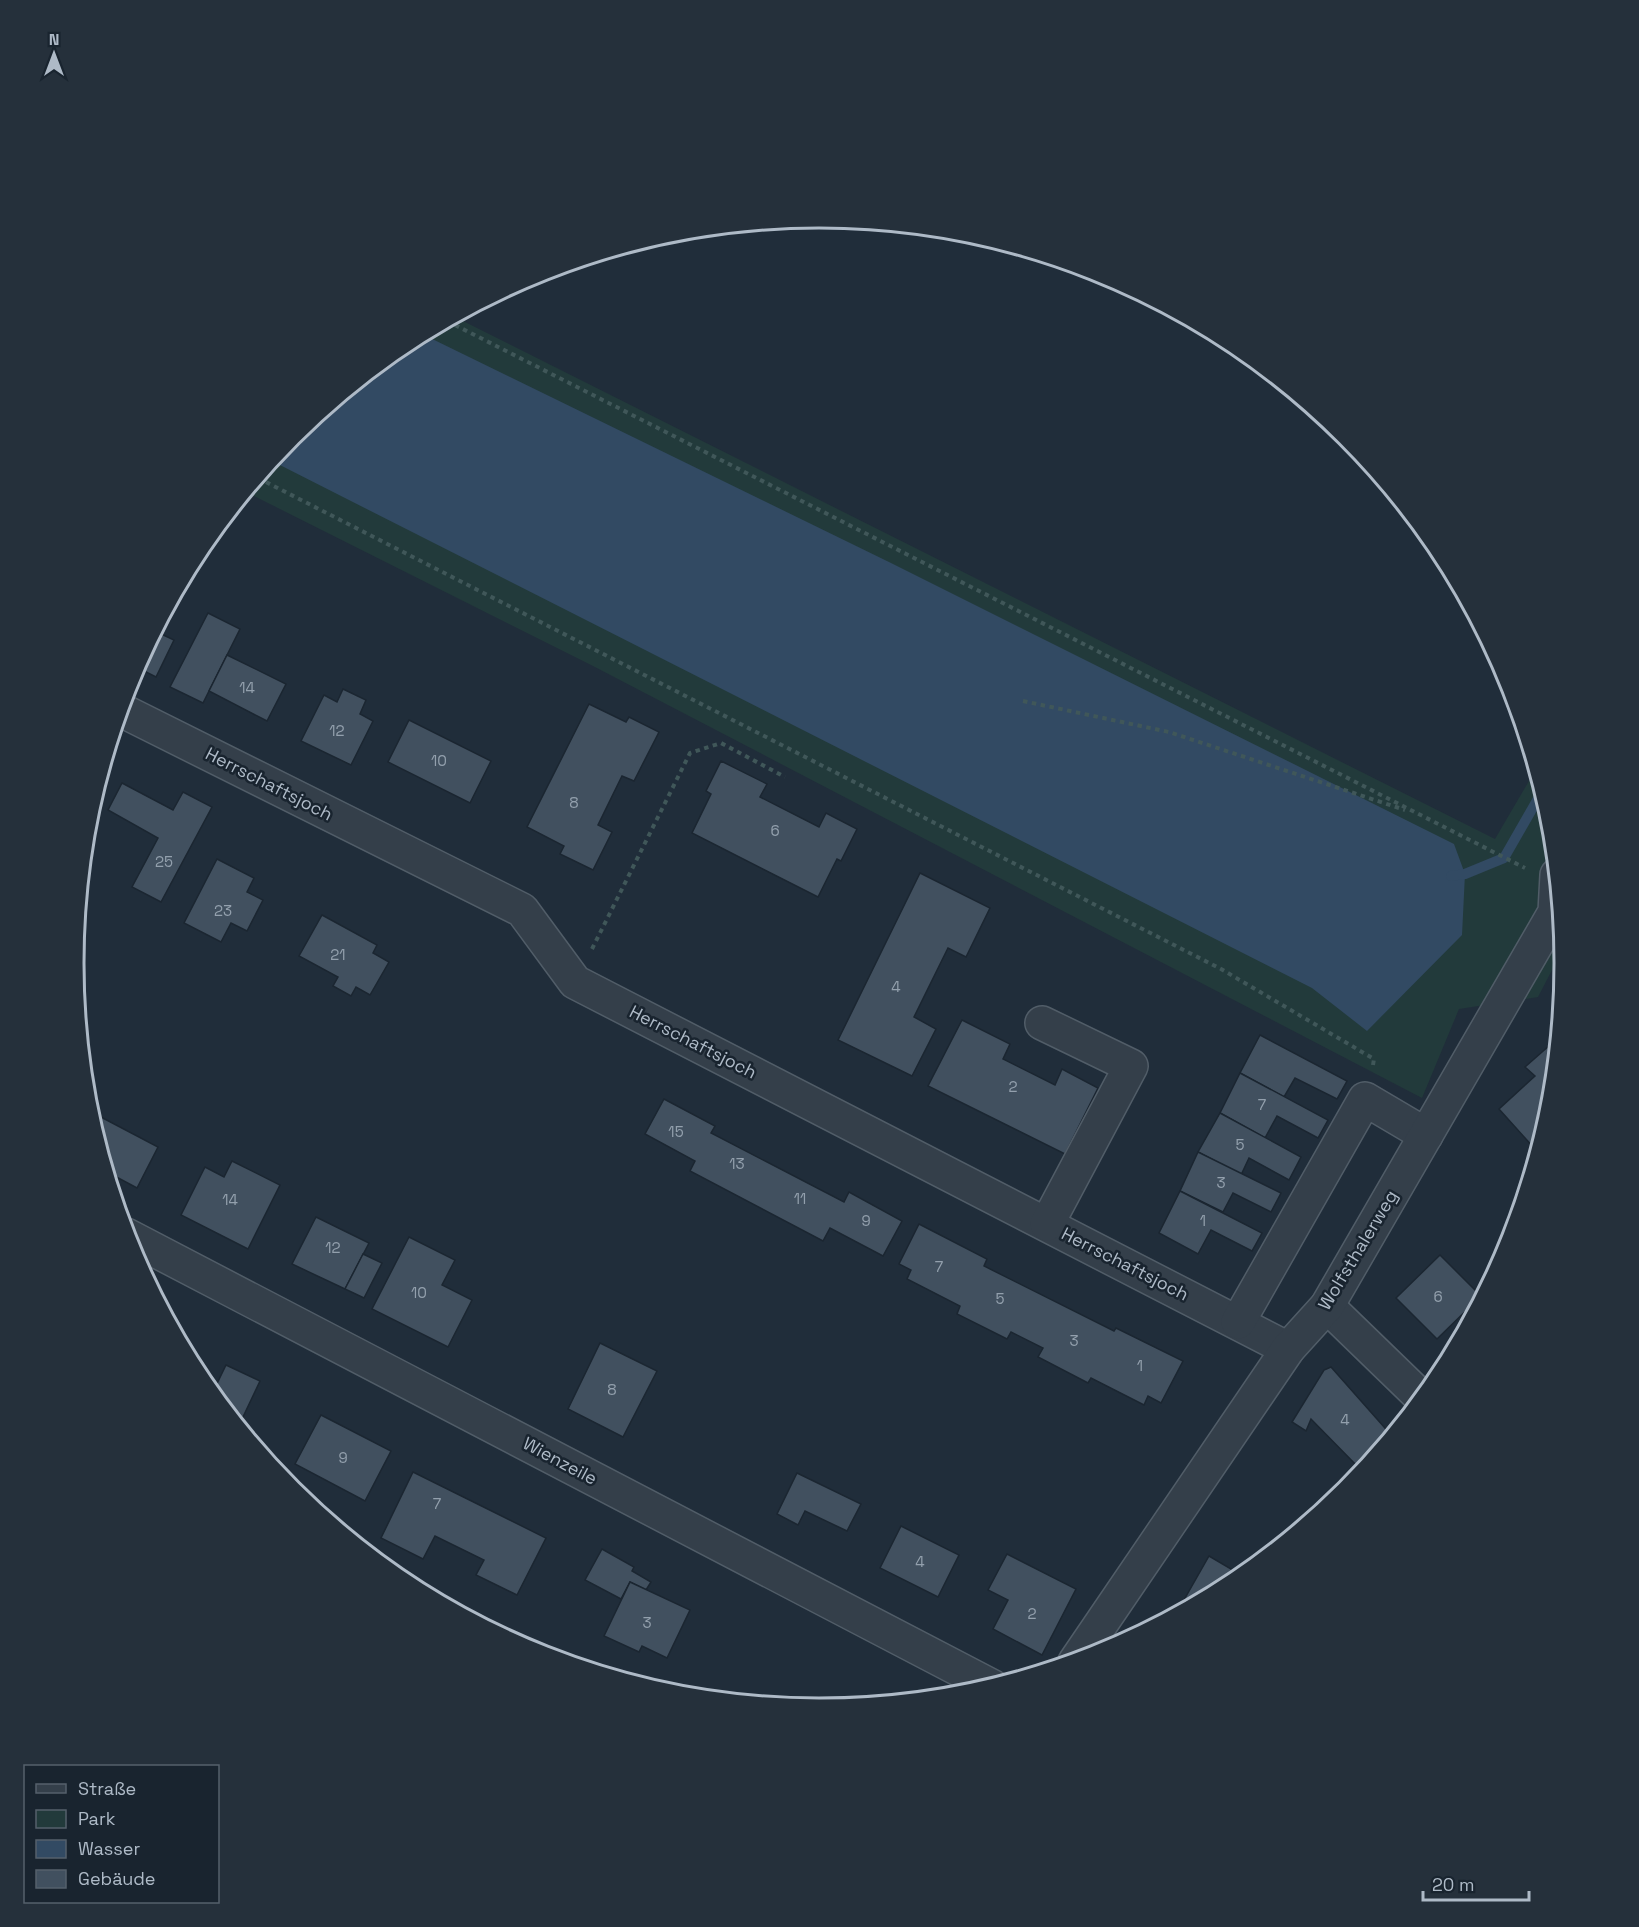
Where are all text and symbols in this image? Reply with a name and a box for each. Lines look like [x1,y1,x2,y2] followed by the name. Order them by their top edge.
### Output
[24,24,84,84] north arrow
[49,29,59,50] text: N
[239,678,255,697] house number: 14
[329,721,345,740] house number: 12
[202,742,337,826] street label: Herrschaftsjoch
[431,751,447,770] house number: 10
[569,793,579,812] house number: 8
[770,821,780,840] house number: 6
[155,852,173,871] house number: 25
[214,901,232,920] house number: 23
[330,945,346,964] house number: 21
[891,977,901,996] house number: 4
[626,1000,761,1084] street label: Herrschaftsjoch
[1008,1077,1018,1096] house number: 2
[1258,1095,1266,1114] house number: 7
[668,1122,684,1141] house number: 15
[1236,1135,1245,1154] house number: 5
[729,1154,745,1173] house number: 13
[1216,1173,1226,1192] house number: 3
[1313,1185,1402,1314] street label: Wolfsthalerweg
[794,1189,806,1208] house number: 11
[222,1190,238,1209] house number: 14
[861,1211,871,1230] house number: 9
[1200,1211,1206,1230] house number: 1
[1058,1222,1193,1306] street label: Herrschaftsjoch
[325,1238,341,1257] house number: 12
[935,1257,943,1276] house number: 7
[411,1283,427,1302] house number: 10
[1433,1287,1443,1306] house number: 6
[996,1289,1005,1308] house number: 5
[1069,1331,1079,1350] house number: 3
[1137,1356,1143,1375] house number: 1
[607,1380,617,1399] house number: 8
[1340,1410,1350,1429] house number: 4
[519,1431,601,1490] street label: Wienzeile
[338,1448,348,1467] house number: 9
[433,1494,441,1513] house number: 7
[915,1552,925,1571] house number: 4
[1027,1604,1037,1623] house number: 2
[642,1613,652,1632] house number: 3
[24,1765,219,1903] legend
[78,1777,136,1800] text: Straße
[78,1807,116,1830] text: Park
[78,1837,140,1860] text: Wasser
[1423,1864,1530,1902] scale bar
[78,1867,156,1890] text: Gebäude
[1432,1873,1475,1896] text: 20 m

